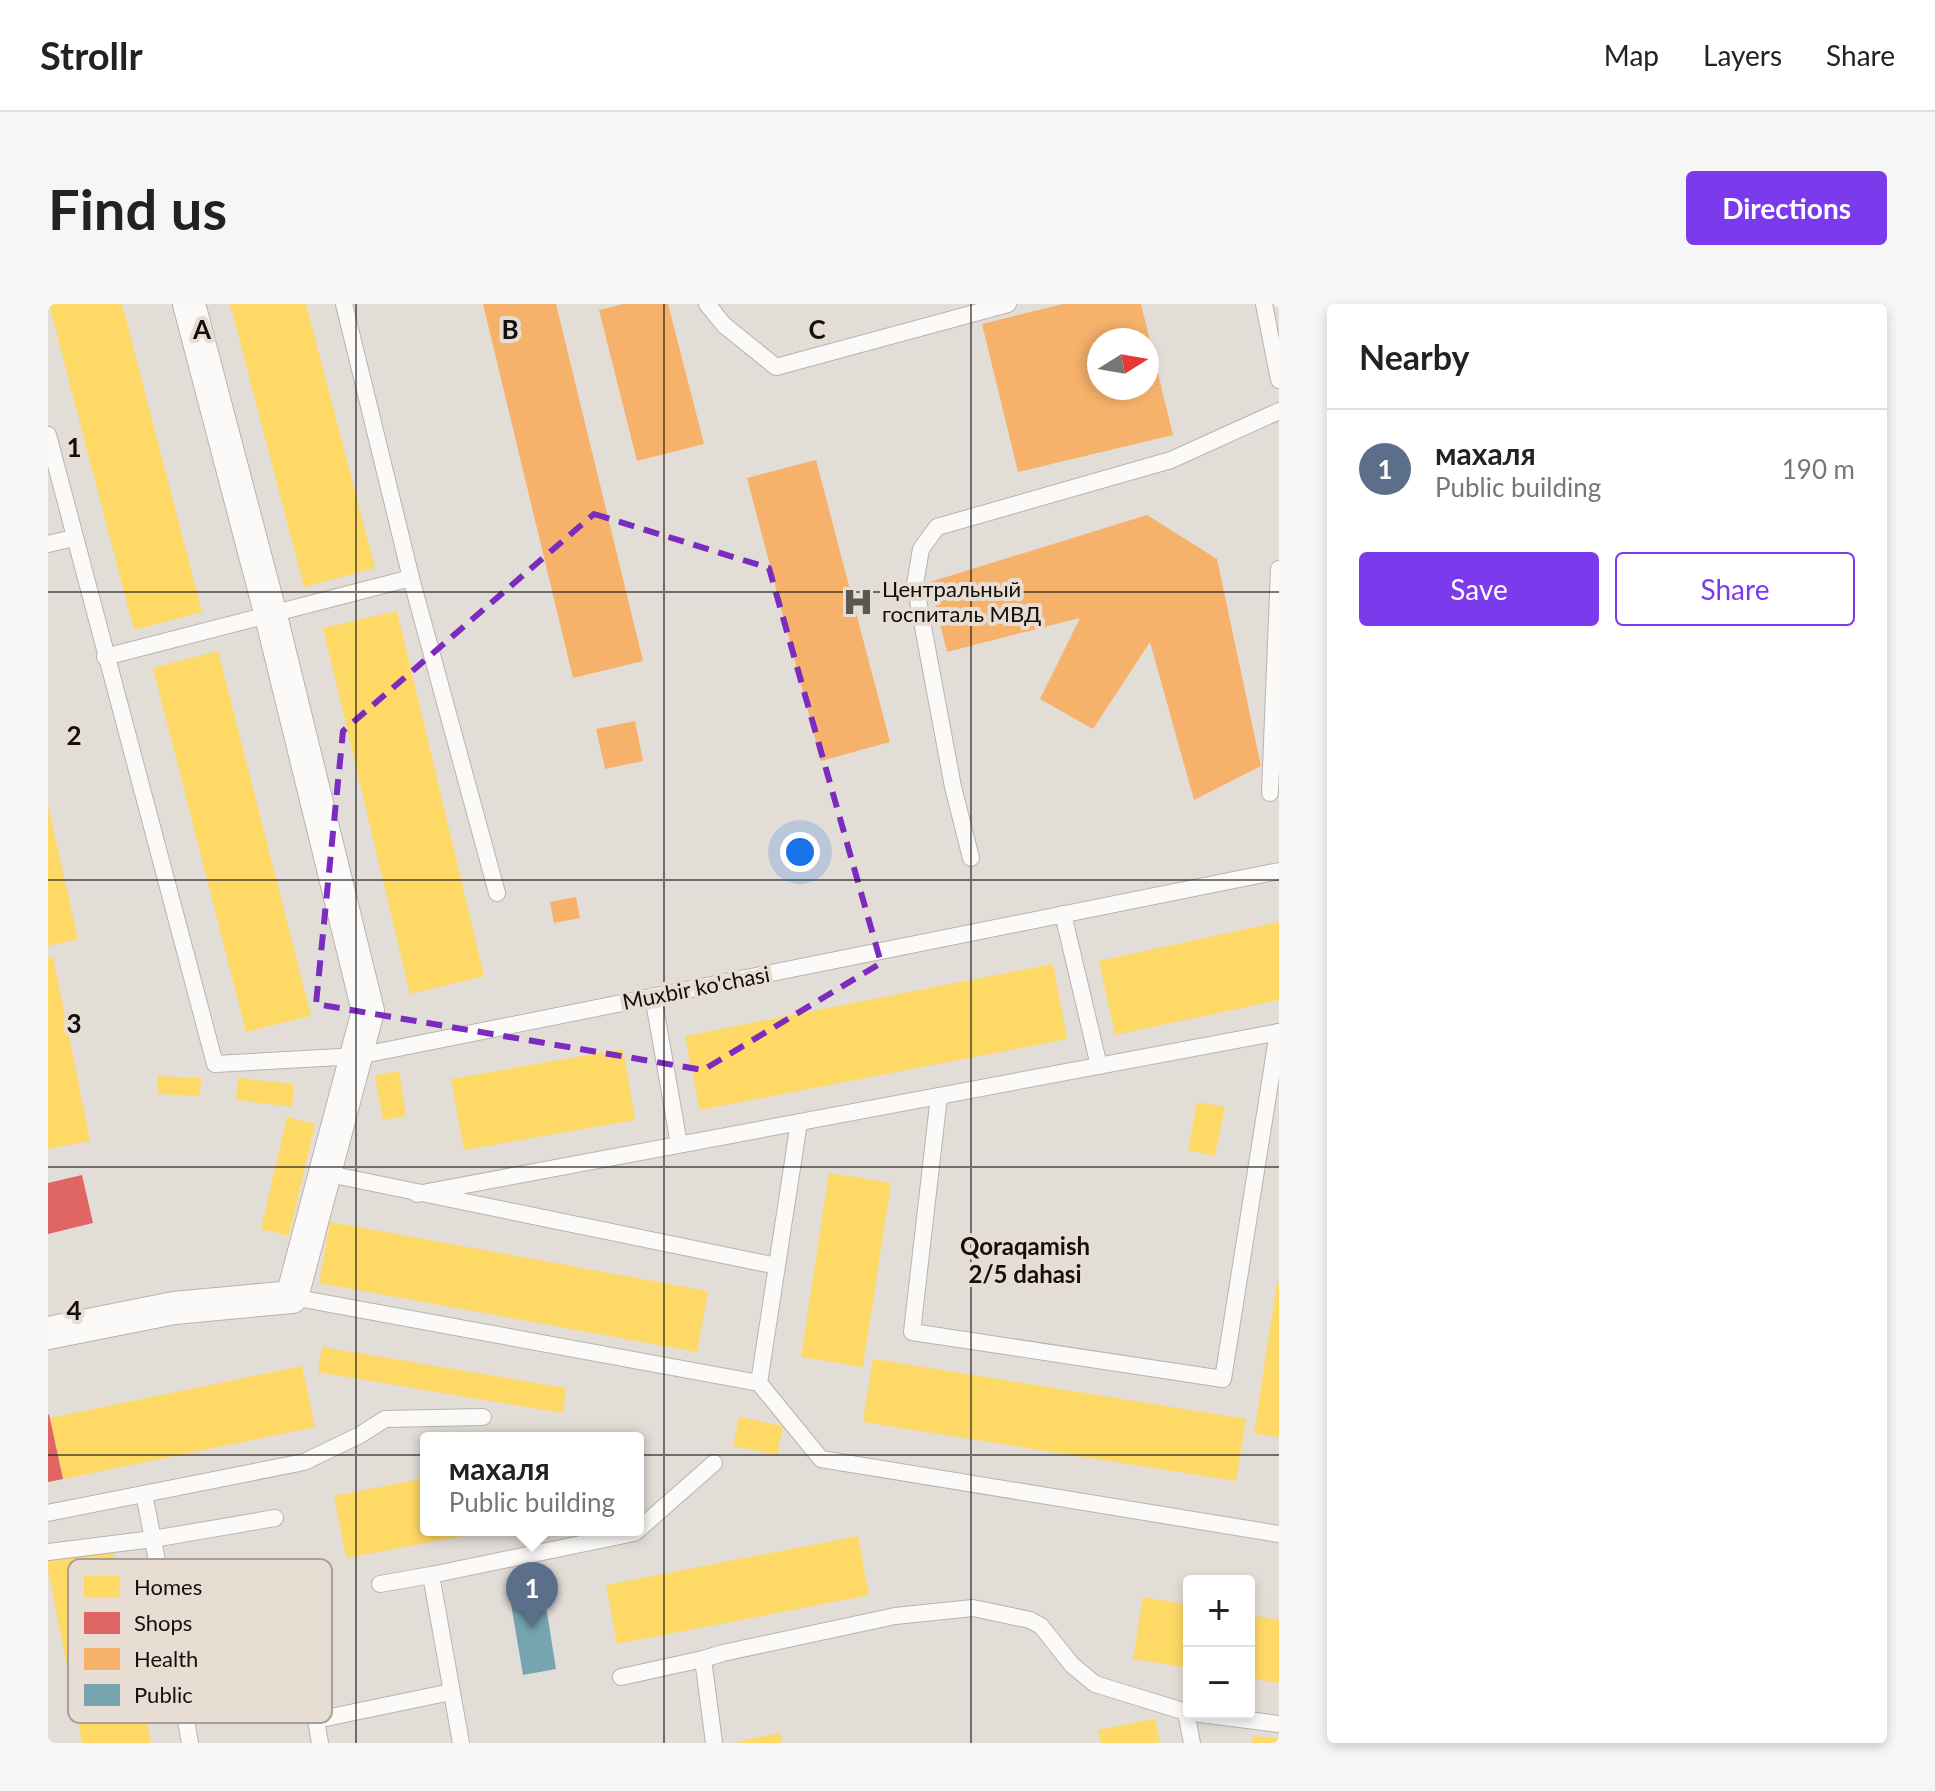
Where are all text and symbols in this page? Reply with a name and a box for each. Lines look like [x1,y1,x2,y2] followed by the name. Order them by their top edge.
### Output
[40,32,143,78] text: Strollr
[1604,38,1659,72] text: Map
[1703,38,1782,72] text: Layers
[1826,38,1895,72] text: Share
[1686,171,1887,245] button: Directions
[48,175,227,242] text: Find us
[192,313,212,345] text: A
[501,313,519,345] text: B
[808,313,826,345] text: C
[1087,328,1159,400] north arrow
[1359,336,1470,377] text: Nearby
[66,431,82,463] text: 1
[1435,435,1536,471] text: махаля
[1377,453,1393,485] text: 1
[1782,453,1855,485] text: 190 m
[1435,471,1601,503] text: Public building
[1359,552,1599,626] button: Save
[1615,552,1855,626] button: Share
[882,575,1041,627] place label: Центральный госпиталь МВД
[841,585,875,619] hospital icon: Центральный госпиталь МВД
[66,719,82,751] text: 2
[780,832,820,872] your location
[620,960,772,1015] street label: Muxbir ko'chasi
[66,1007,82,1039] text: 3
[960,1231,1090,1288] district label: Qoraqamish 2/5 dahasi
[66,1294,82,1326] text: 4
[420,1432,644,1536] popup
[449,1450,550,1486] text: махаля
[449,1486,615,1518] text: Public building
[68,1559,332,1723] legend
[506,1562,558,1628] pin: 1
[134,1573,202,1600] text: Homes
[1183,1575,1255,1719] map controls
[1183,1575,1255,1647] button: +
[134,1609,192,1636] text: Shops
[134,1645,198,1672] text: Health
[1183,1647,1255,1719] button: −
[134,1681,193,1708] text: Public

